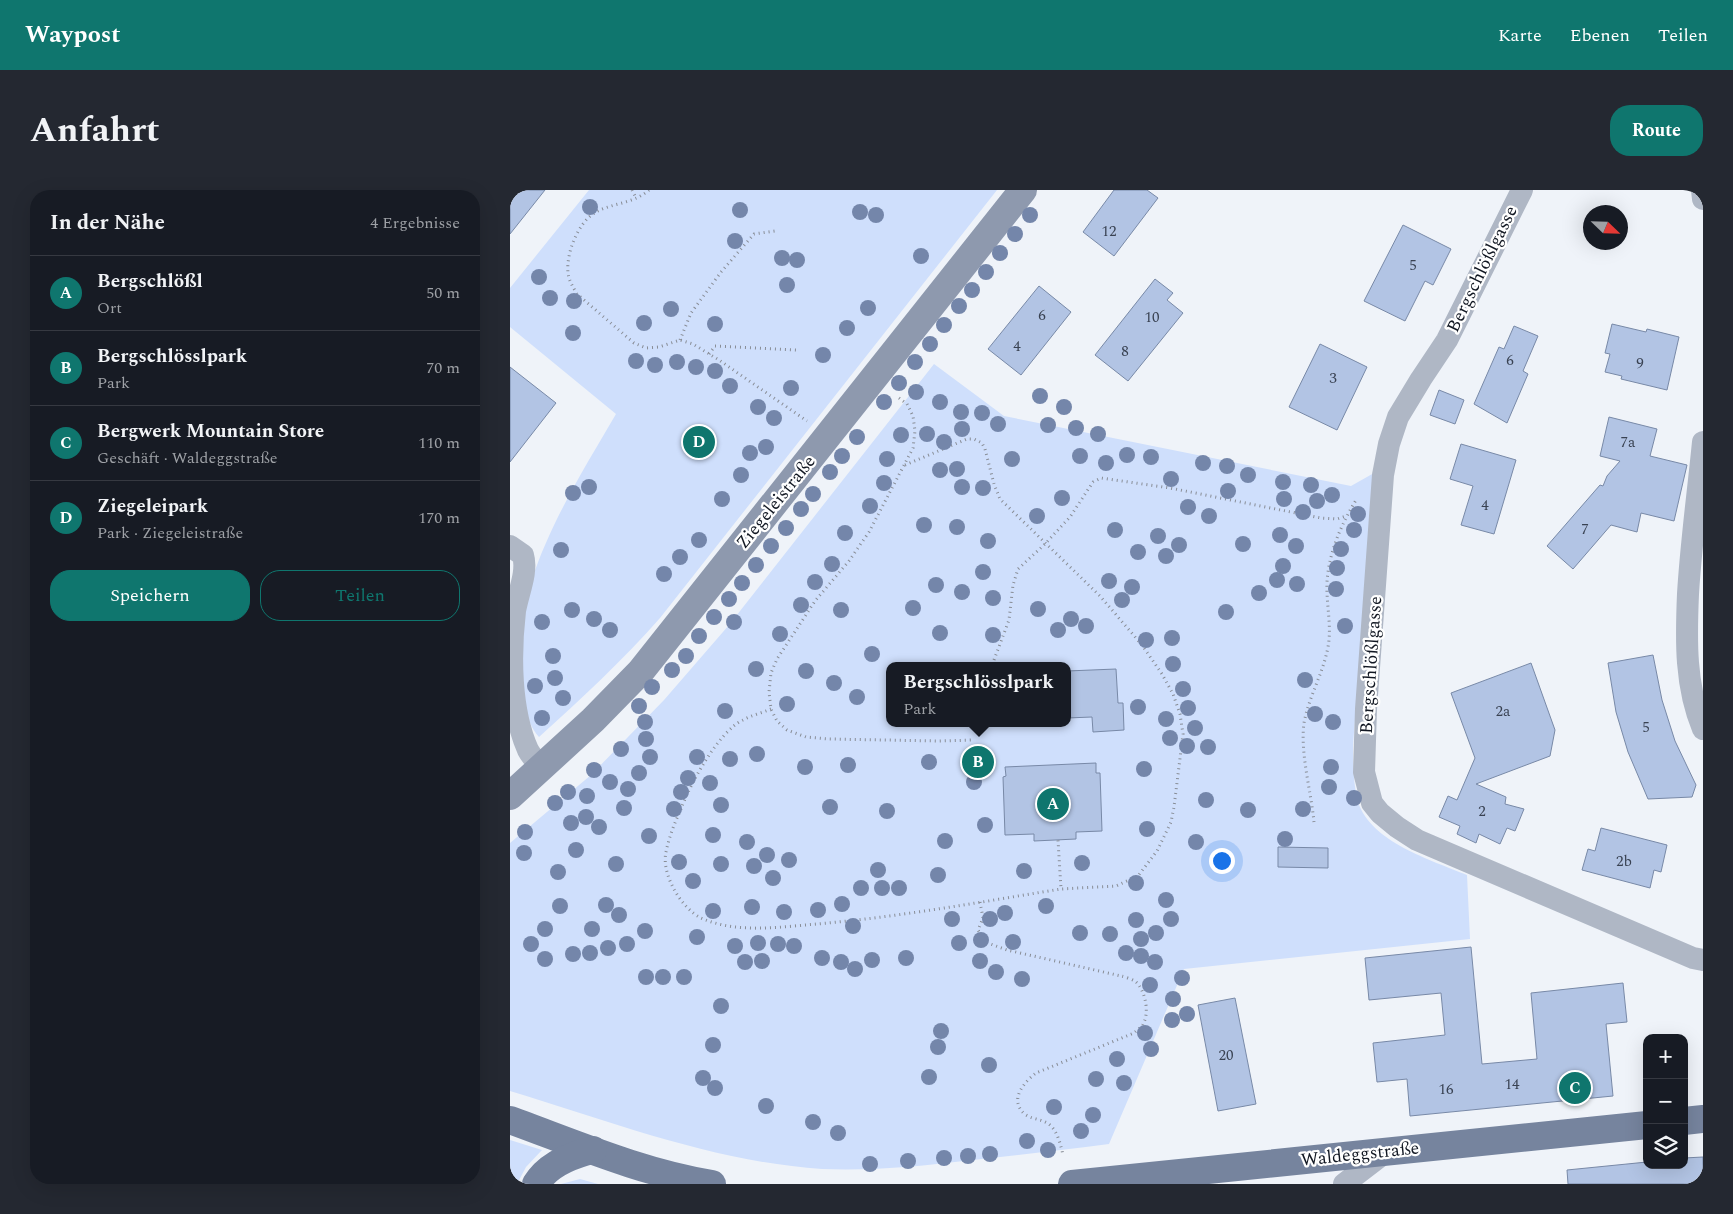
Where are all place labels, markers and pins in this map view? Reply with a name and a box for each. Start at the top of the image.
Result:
pin: D [683,423,715,461]
pin: B [962,743,994,781]
pin: A [1037,785,1069,823]
pin: C [1559,1069,1591,1107]

